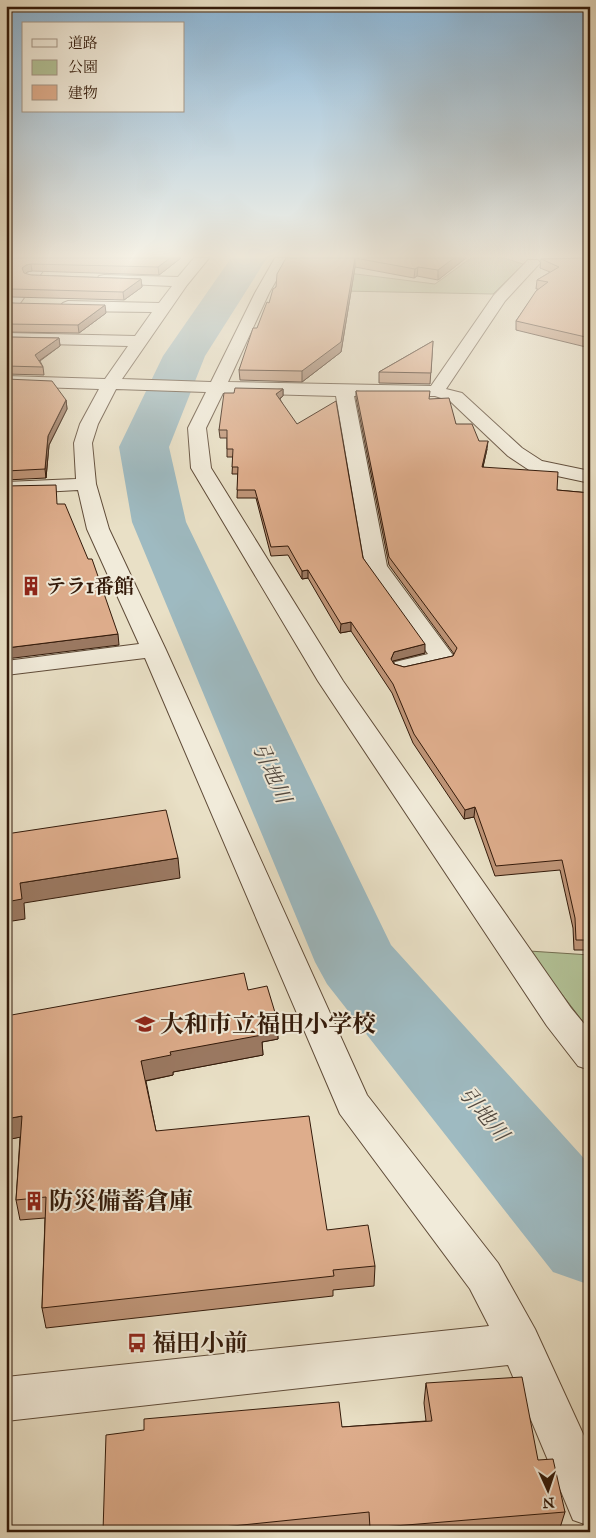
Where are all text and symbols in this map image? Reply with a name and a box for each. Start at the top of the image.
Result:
legend [22,22,185,112]
text: 道路 [68,34,98,52]
text: 公園 [68,58,98,76]
text: 建物 [68,84,98,102]
place label: テラ1番館 [46,574,134,598]
building icon: テラ1番館 [20,575,42,597]
water label: 引地川 [247,739,298,809]
place label: 大和市立福田小学校 [160,1009,376,1039]
school or university icon: 大和市立福田小学校 [134,1013,156,1035]
water label: 引地川 [454,1082,515,1148]
place label: 防災備蓄倉庫 [49,1186,193,1216]
building icon: 防災備蓄倉庫 [23,1190,45,1212]
place label: 福田小前 [152,1328,248,1358]
bus stop icon: 福田小前 [126,1332,148,1354]
north arrow [524,1466,574,1516]
text: N [542,1494,555,1511]

